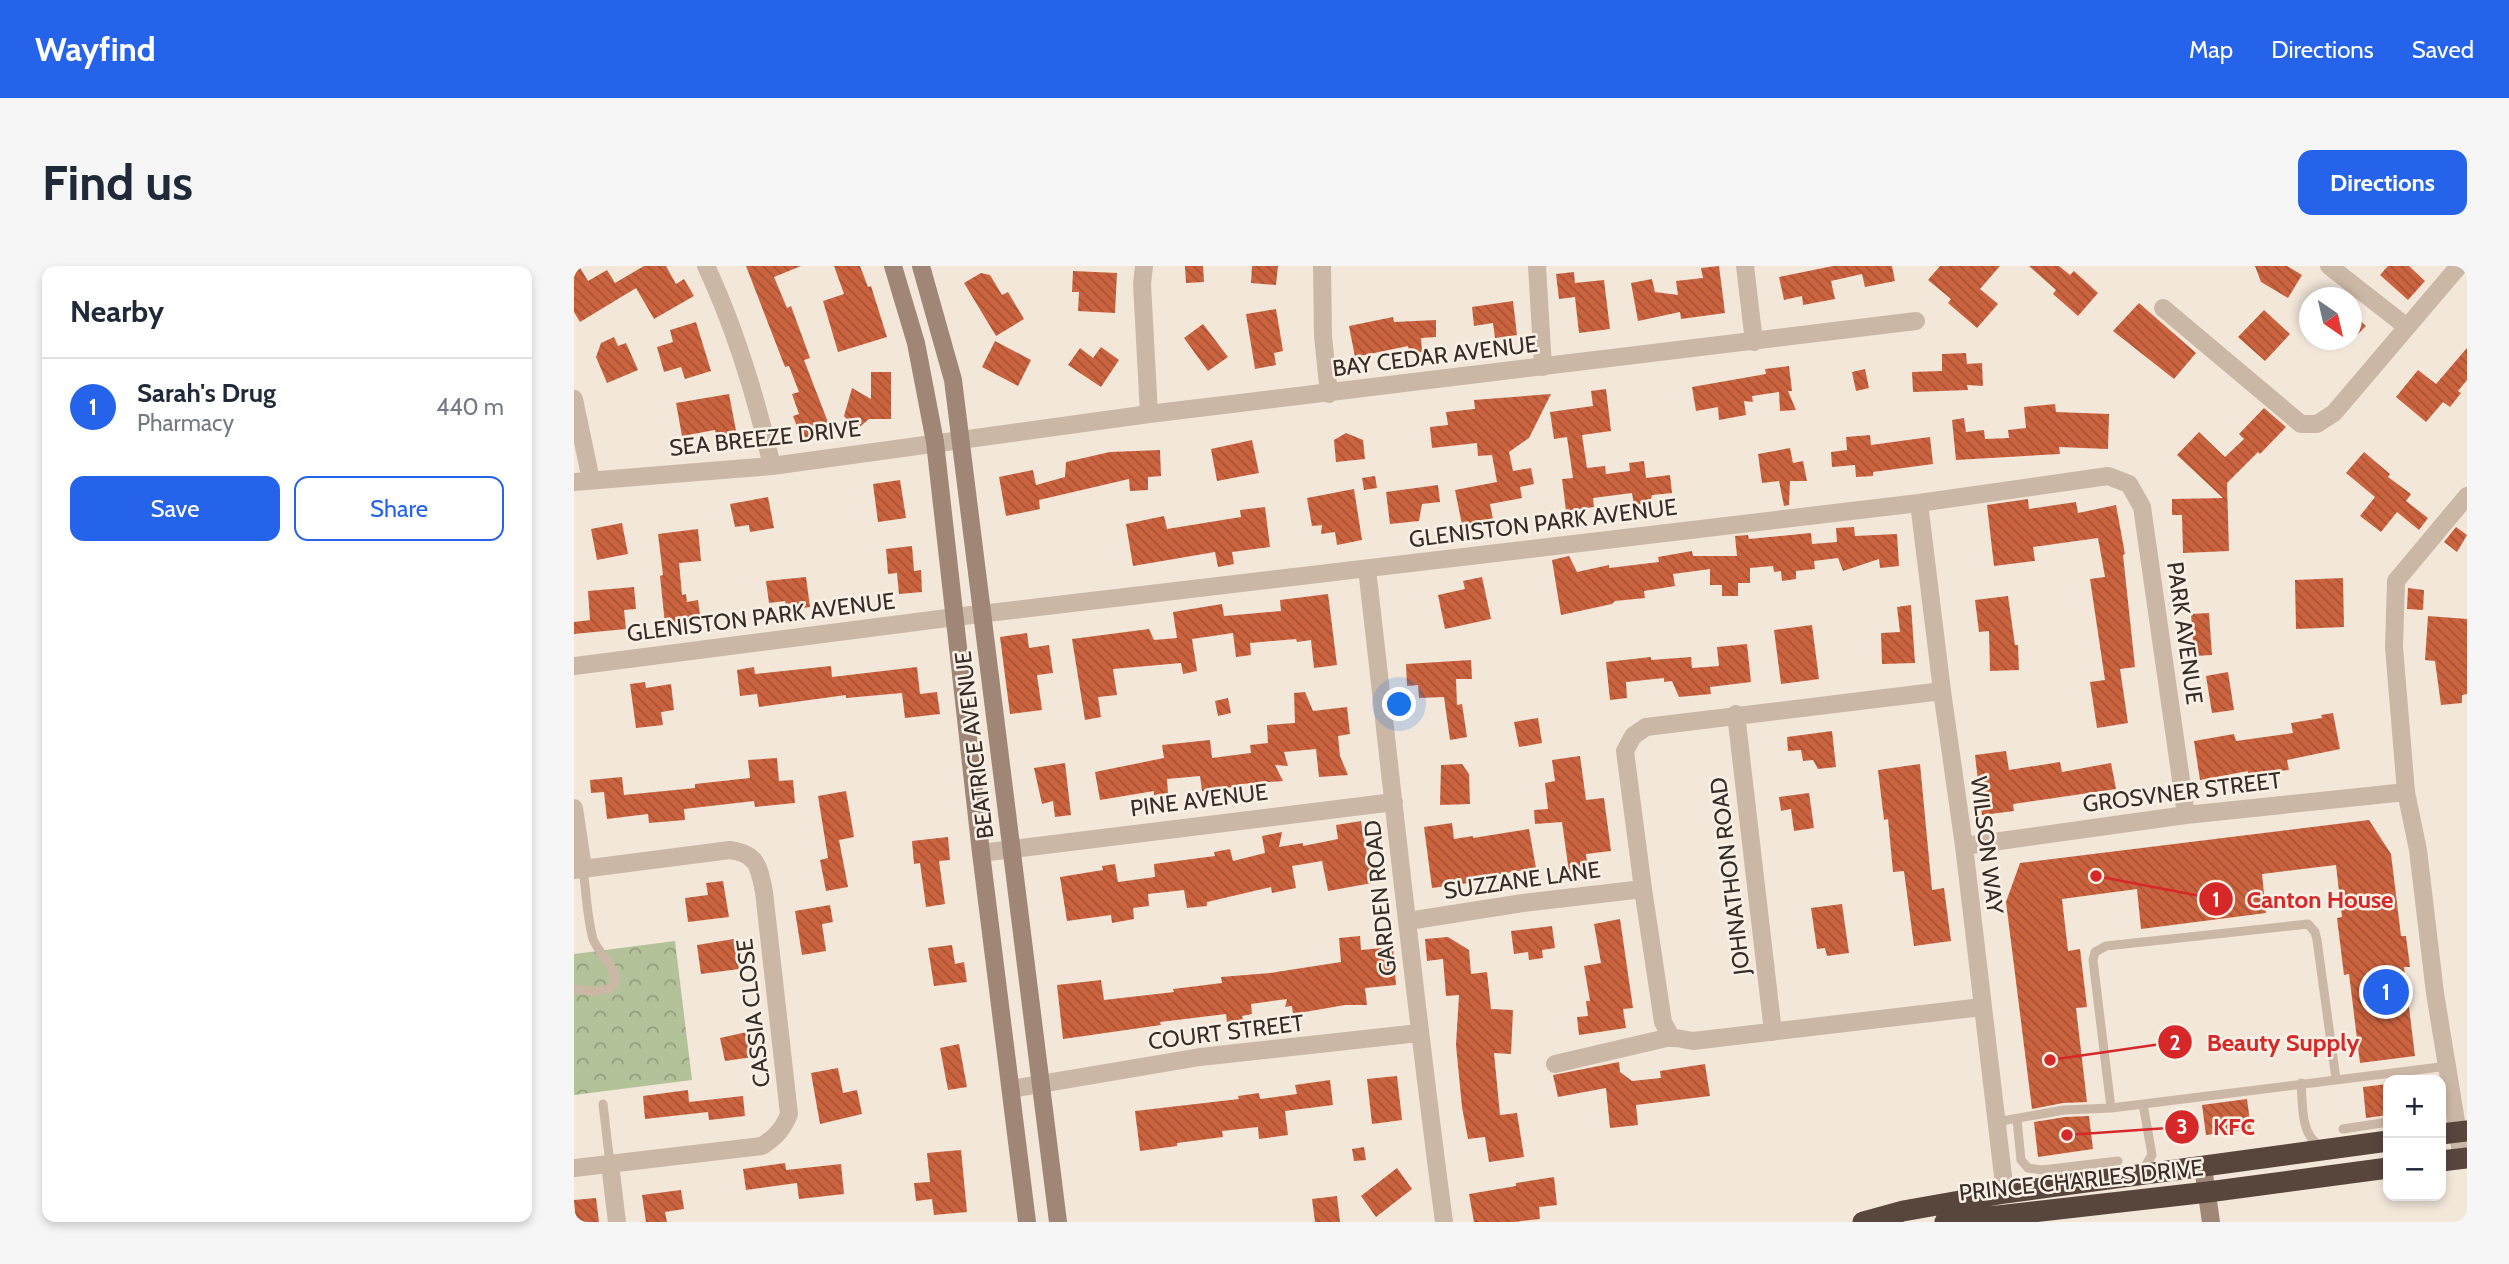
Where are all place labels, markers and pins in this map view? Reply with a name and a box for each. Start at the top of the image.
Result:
callout: Canton House [2198,877,2408,922]
pin: 1 [2363,966,2409,1018]
callout: Beauty Supply [2157,1020,2373,1065]
callout: KFC [2164,1105,2270,1150]

